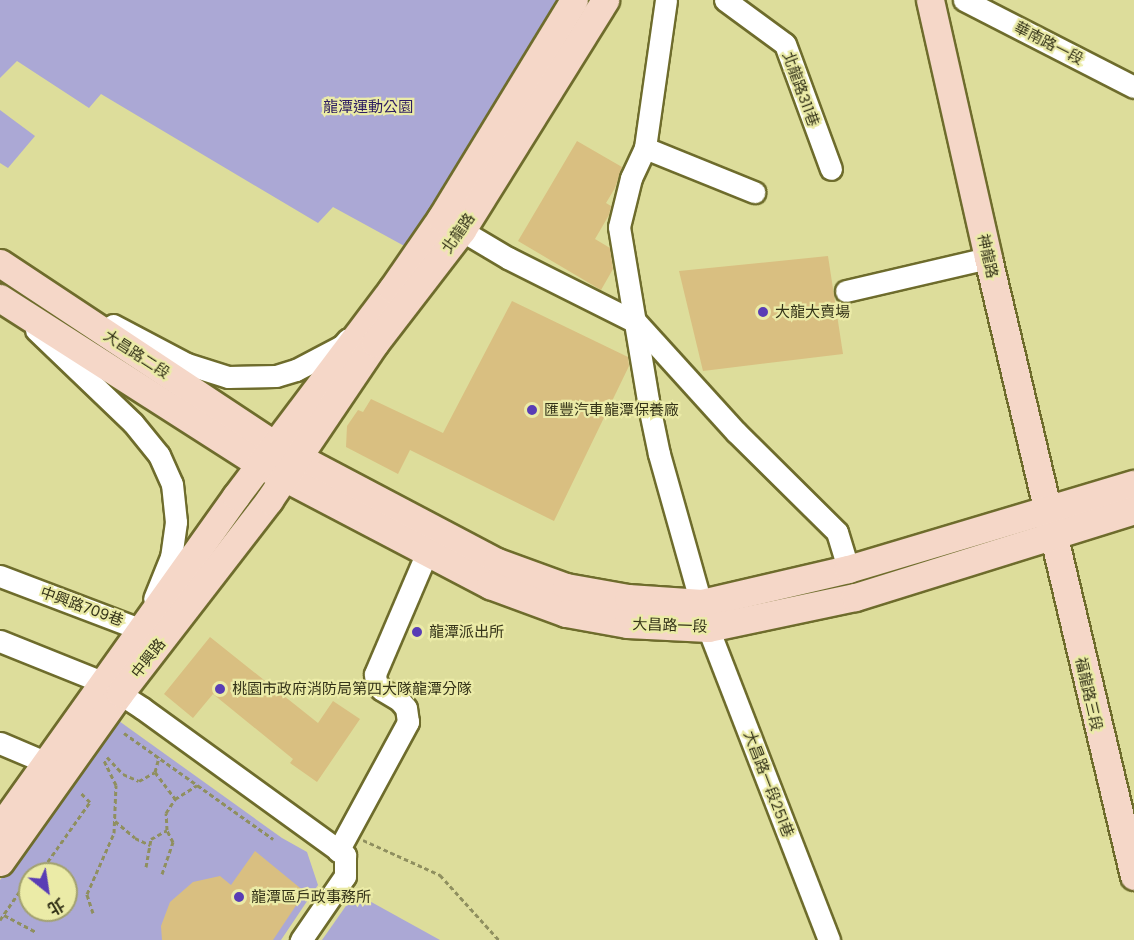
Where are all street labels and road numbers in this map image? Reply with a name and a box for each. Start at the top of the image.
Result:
street label: 華南路一段 [1012,18,1086,68]
street label: 北龍路311巷 [779,49,823,129]
street label: 北龍路 [438,209,478,257]
street label: 神龍路 [974,232,1002,280]
street label: 大昌路二段 [101,326,173,382]
street label: 中興路709巷 [38,583,126,629]
street label: 大昌路一段 [632,615,708,635]
street label: 中興路 [127,635,169,681]
street label: 福龍路三段 [1072,655,1106,733]
street label: 大昌路一段251巷 [740,728,798,840]

